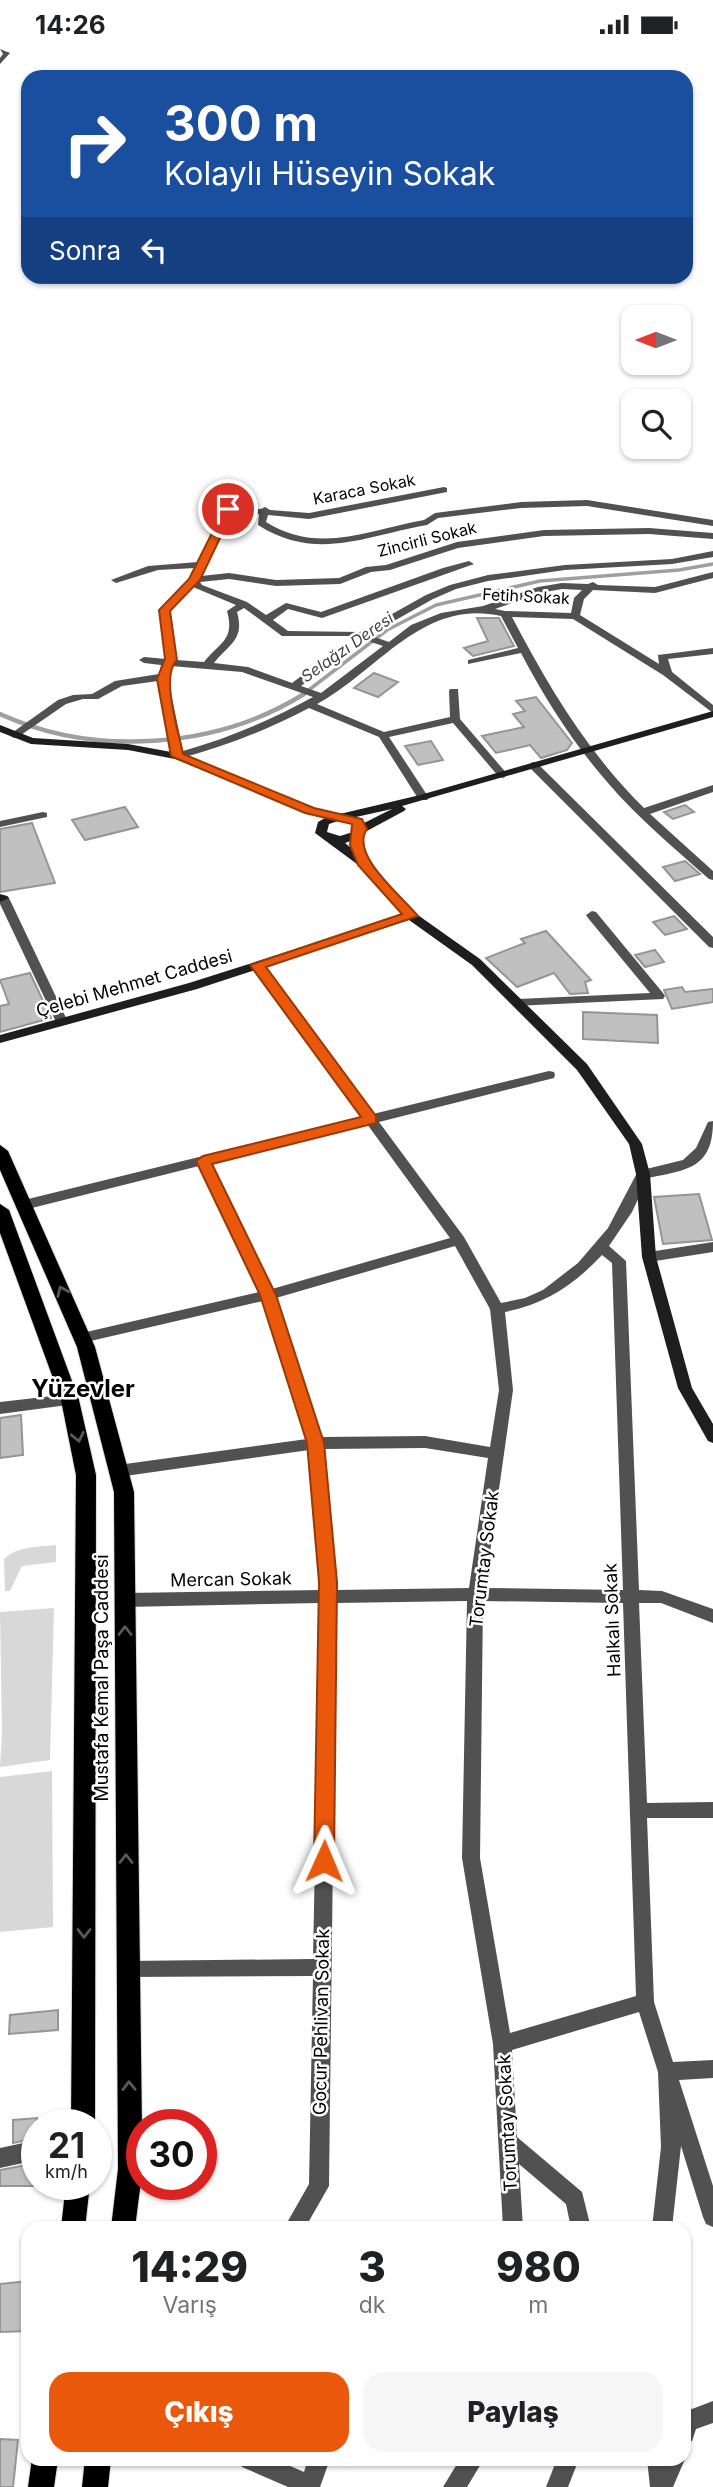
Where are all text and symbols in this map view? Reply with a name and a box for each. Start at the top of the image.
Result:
text: 14:26 [35,9,106,40]
text: 300 m [164,94,318,153]
icon: right [49,98,140,189]
text: Kolaylı Hüseyin Sokak [164,154,495,193]
icon: left [135,231,173,269]
text: Sonra [49,235,121,266]
north arrow [621,305,691,375]
map controls [621,305,691,459]
button: search [621,389,691,459]
street label: Karaca Sokak [311,469,417,509]
pin [198,479,258,539]
icon: arrive [209,490,247,528]
street label: Zincirli Sokak [375,517,479,561]
street label: Fetih Sokak [482,584,570,608]
water label: Selağzı Deresi [297,607,398,686]
street label: Çelebi Mehmet Caddesi [33,945,235,1021]
one-way arrow [56,1286,70,1299]
district label: Yüzevler [31,1374,135,1403]
one-way arrow [69,1431,84,1443]
street label: Torumtay Sokak [465,1489,503,1628]
street label: Mustafa Kemal Paşa Caddesi [91,1554,112,1802]
street label: Halkalı Sokak [600,1563,624,1677]
street label: Mercan Sokak [170,1567,292,1591]
one-way arrow [117,1626,133,1636]
position arrow [287,1824,361,1898]
one-way arrow [118,1853,134,1864]
one-way arrow [76,1928,92,1939]
street label: Gocur Pehlivan Sokak [309,1929,333,2115]
street label: Torumtay Sokak [493,2054,521,2192]
one-way arrow [121,2081,136,2092]
speed limit sign: 30 [126,2109,217,2200]
text: 21 [48,2124,85,2166]
text: km/h [45,2161,88,2182]
text: 14:29 [131,2241,248,2292]
text: 3 [358,2241,386,2292]
text: 980 [496,2241,581,2292]
text: Varış [162,2291,217,2319]
text: dk [359,2291,385,2319]
text: m [528,2291,549,2319]
button: Çıkış [49,2372,349,2452]
button: Paylaş [363,2372,663,2452]

